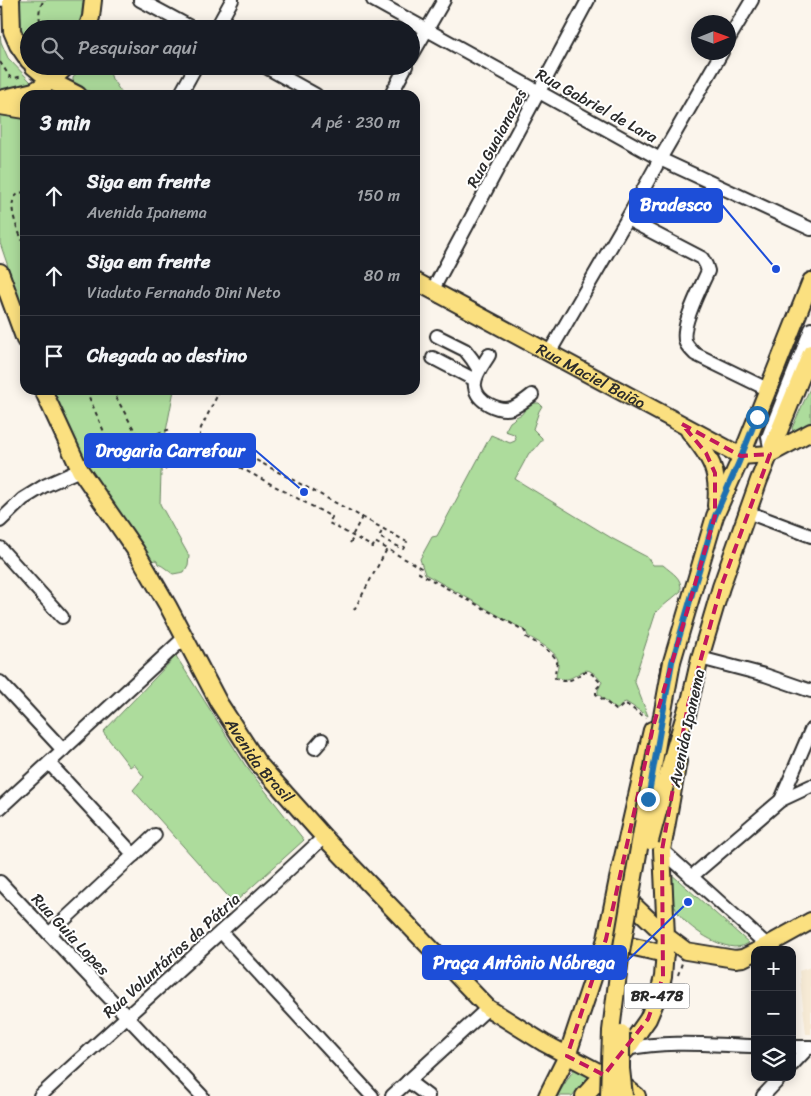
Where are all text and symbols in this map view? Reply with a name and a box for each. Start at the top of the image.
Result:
north arrow [691,15,736,60]
search box [20,20,420,75]
text: Pesquisar aqui [78,31,197,64]
icon: search [38,34,66,62]
street label: Rua Gabriel de Lara [530,60,664,151]
street label: Rua Guaianazes [458,83,535,193]
text: 3 min [40,104,90,142]
text: A pé · 230 m [311,108,400,137]
text: Siga em frente [87,165,210,198]
text: 150 m [357,181,400,210]
icon: ahead [40,182,68,210]
callout: Bradesco [630,189,722,222]
text: Bradesco [640,189,712,221]
text: Avenida Ipanema [87,198,207,227]
text: Siga em frente [87,245,210,278]
text: 80 m [364,261,400,290]
icon: ahead [40,262,68,290]
text: Viaduto Fernando Dini Neto [87,278,281,307]
street label: Rua Maciel Baião [531,335,651,417]
text: Chegada ao destino [87,339,247,372]
icon: arrive [40,342,68,370]
route start [746,406,769,429]
callout: Drogaria Carrefour [85,434,255,467]
text: Drogaria Carrefour [95,435,246,467]
street label: Avenida Ipanema [660,666,713,791]
street label: Avenida Brasil [217,711,301,810]
route end [637,788,660,811]
street label: Rua Voluntários da Pátria [96,885,247,1026]
street label: Rua Guia Lopes [24,886,117,983]
callout: Praça Antônio Nóbrega [423,946,626,979]
map controls [751,946,796,1081]
button: + [751,946,796,991]
text: Praça Antônio Nóbrega [433,947,615,979]
road number: BR-478 [624,984,690,1008]
button: − [751,991,796,1036]
button: layers [751,1036,796,1081]

